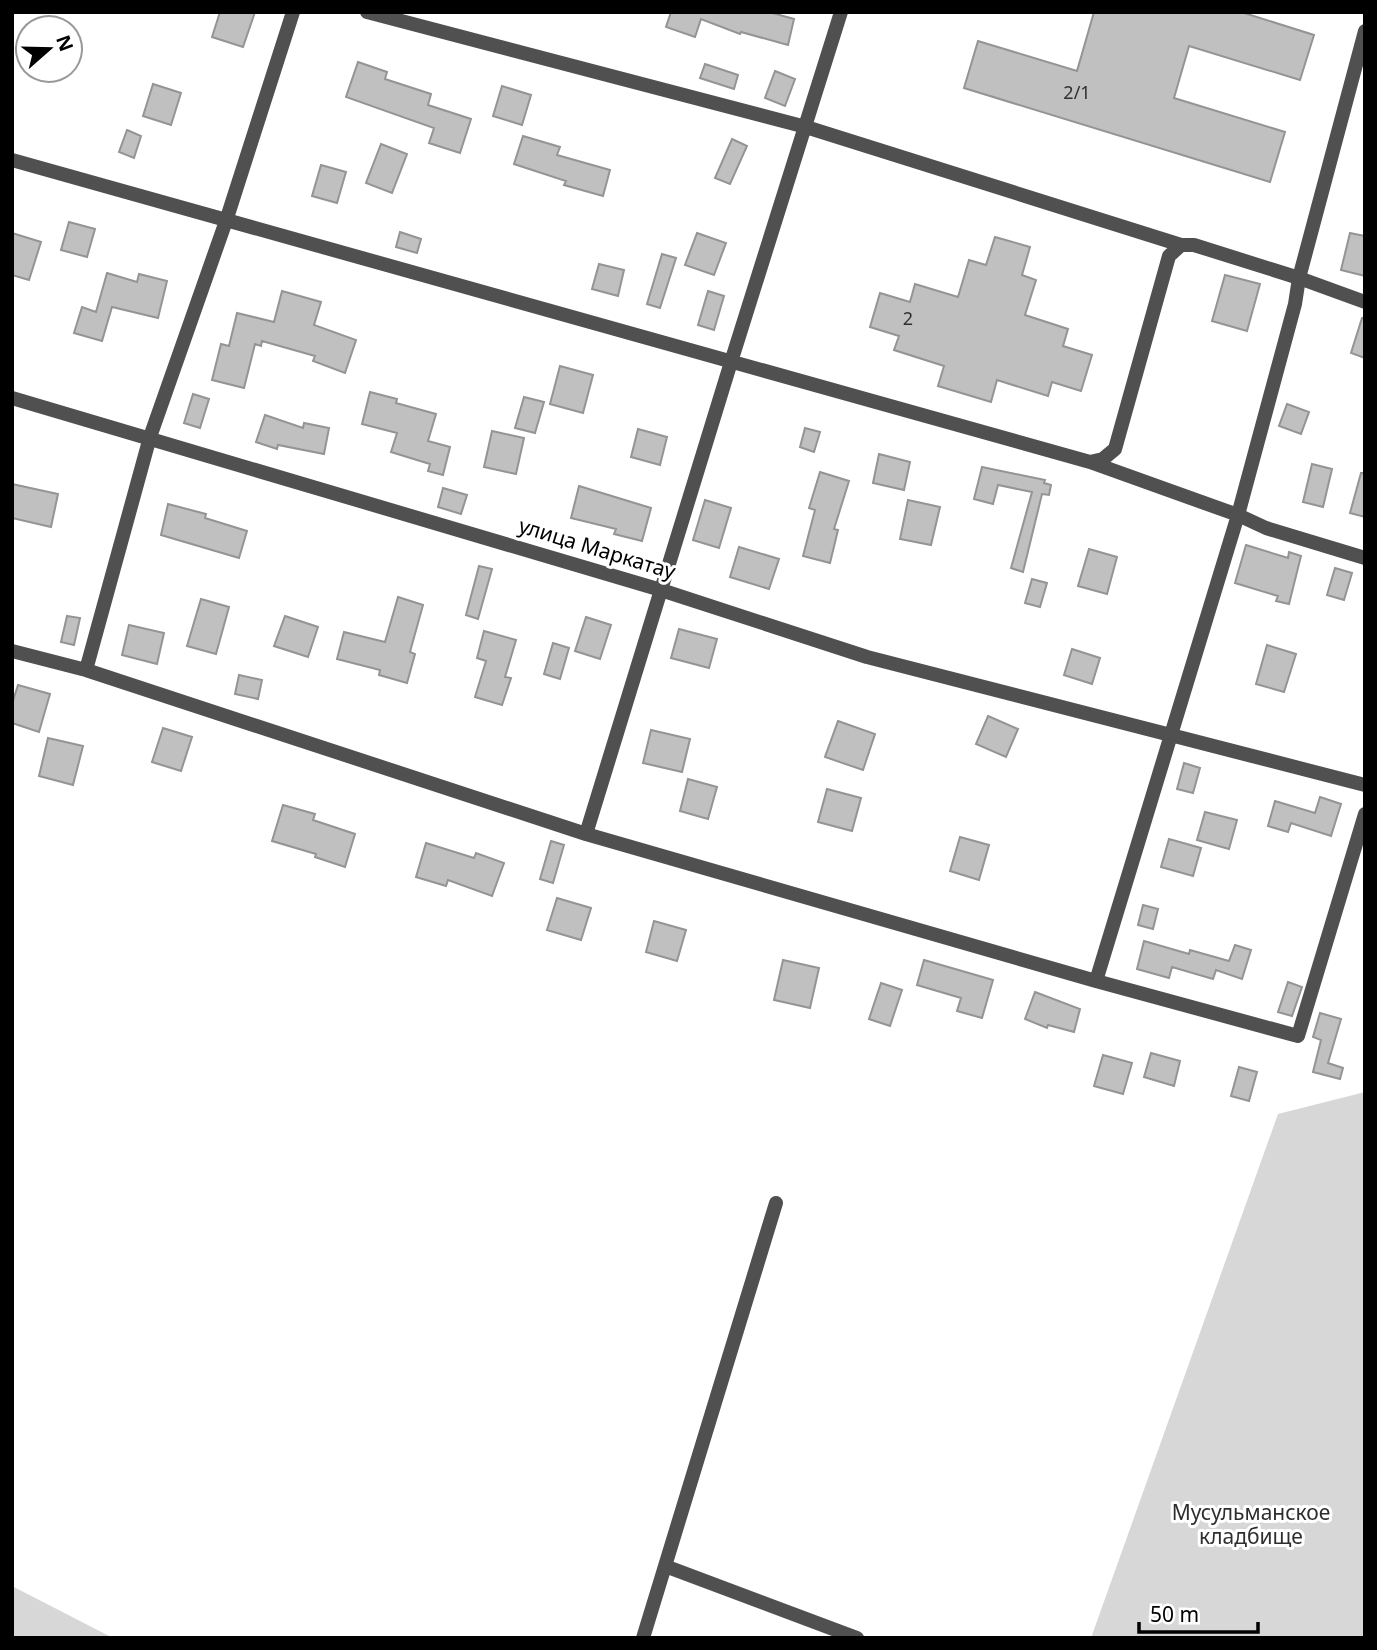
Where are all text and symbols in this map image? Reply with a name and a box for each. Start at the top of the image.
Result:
north arrow [14,14,84,84]
text: N [50,31,80,55]
house number: 2/1 [1063,80,1091,104]
house number: 2 [903,306,913,330]
street label: улица Маркатау [515,511,679,585]
park label: Мусульманское кладбище [1172,1498,1330,1550]
scale bar [1139,1590,1258,1634]
text: 50 m [1150,1600,1199,1628]

